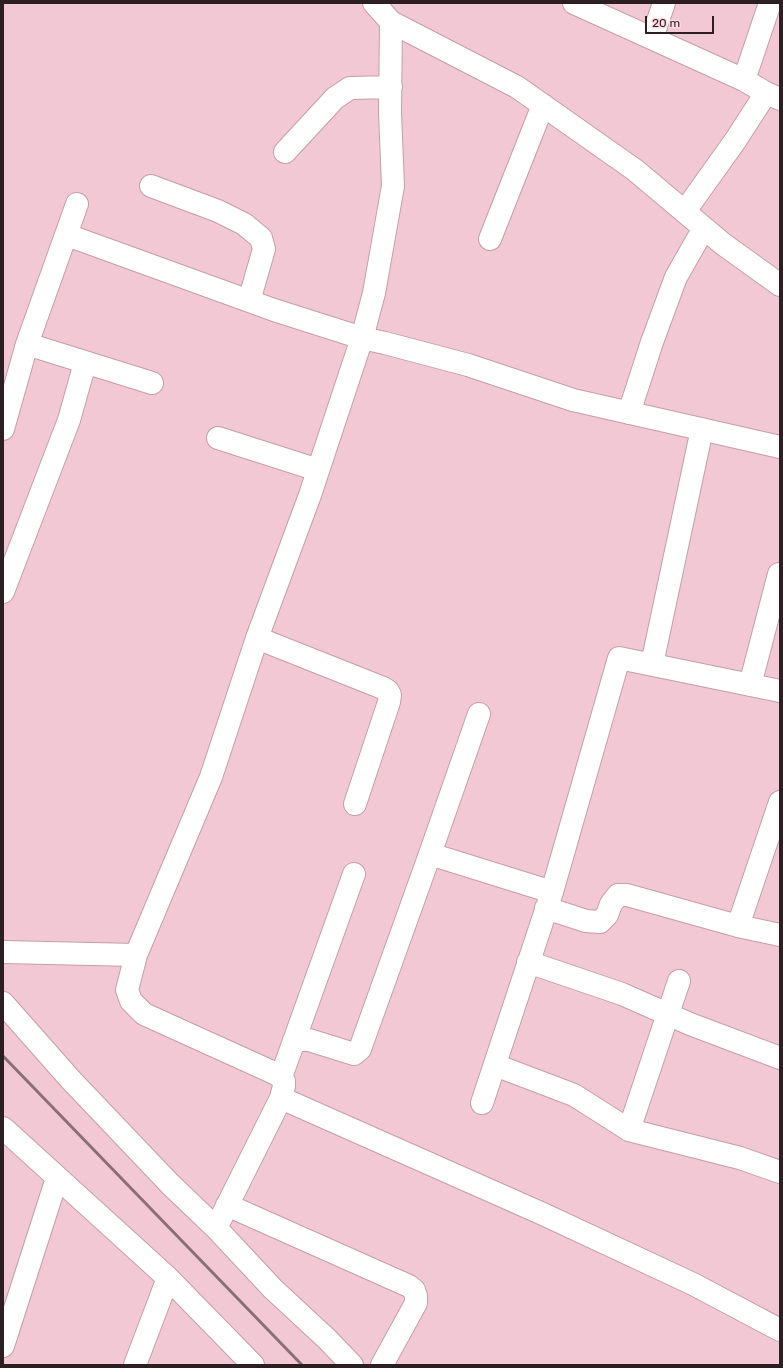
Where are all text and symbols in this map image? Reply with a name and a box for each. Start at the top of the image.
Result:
scale bar [647,8,716,34]
text: 20 m [652,16,680,30]

